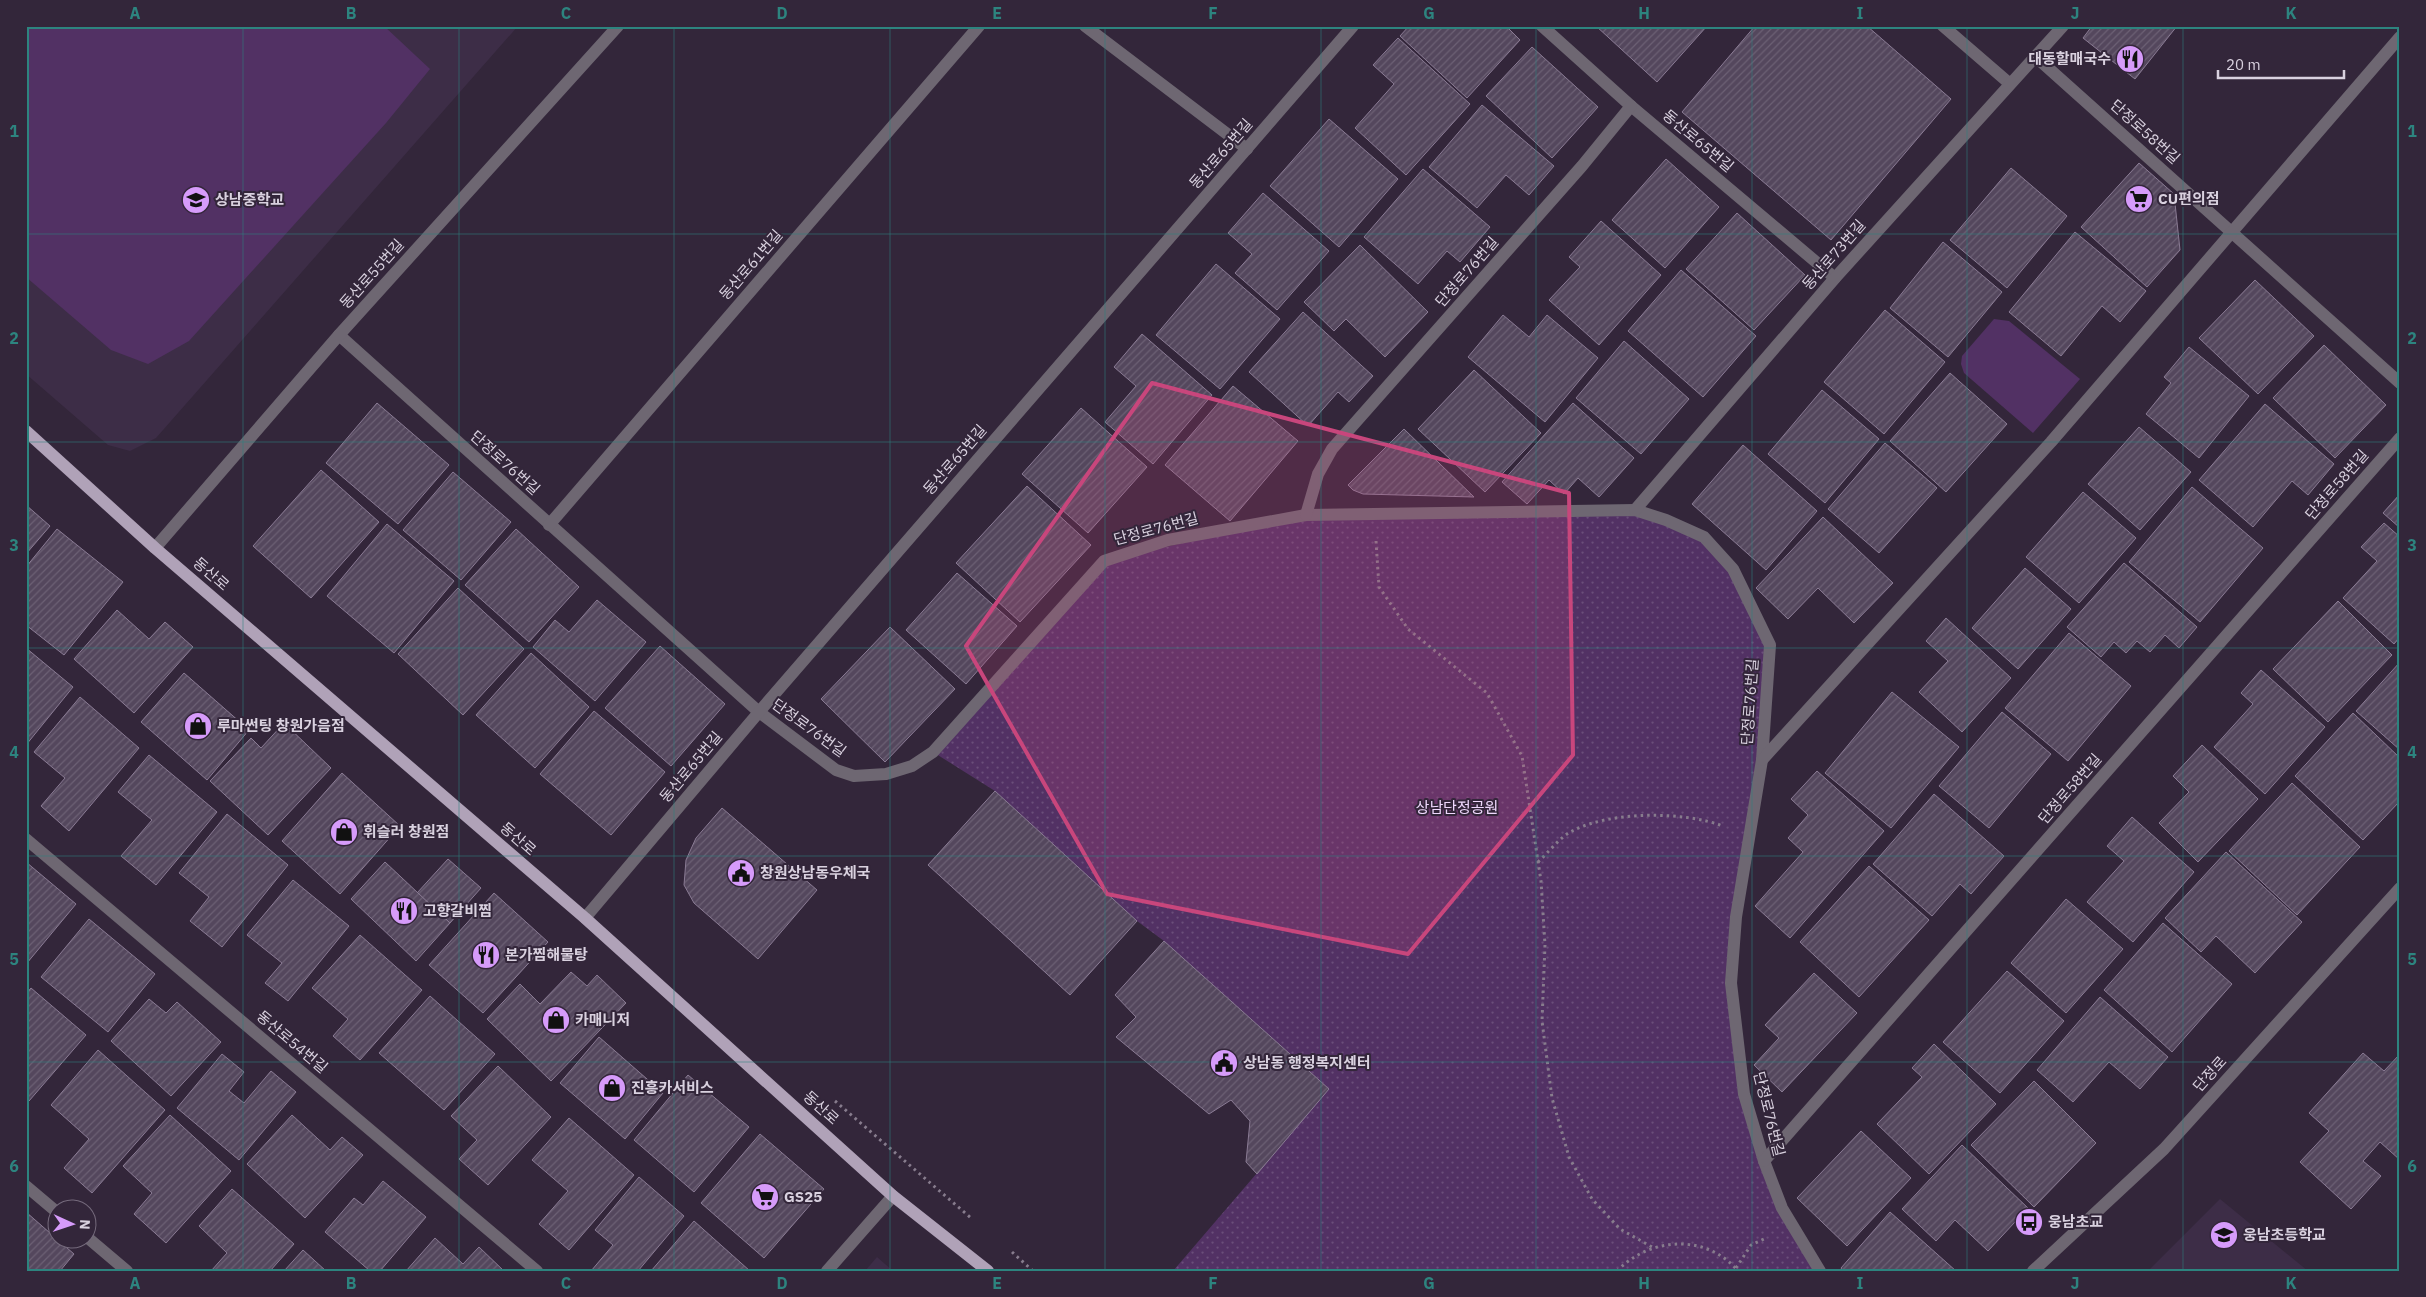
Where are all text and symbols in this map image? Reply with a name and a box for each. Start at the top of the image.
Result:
text: A [130,3,141,23]
text: B [346,3,357,23]
text: C [561,3,571,23]
text: D [776,3,788,23]
text: E [992,3,1002,23]
text: F [1208,3,1218,23]
text: G [1423,3,1435,23]
text: H [1638,3,1650,23]
text: I [1857,3,1864,23]
text: J [2071,3,2079,23]
text: K [2285,3,2297,23]
restaurant icon: 대동할매국수 [2115,44,2145,74]
scale bar [2218,48,2345,80]
place label: 대동할매국수 [2028,49,2111,68]
text: 20 m [2226,55,2261,74]
street label: 단정로58번길 [2107,95,2184,168]
street label: 동산로65번길 [1659,105,1738,176]
street label: 동산로65번길 [1185,115,1256,193]
text: 1 [9,121,19,141]
text: 1 [2407,121,2417,141]
supermarket icon: CU편의점 [2124,184,2154,214]
school or university icon: 상남중학교 [181,185,211,215]
place label: CU편의점 [2158,189,2220,208]
place label: 상남중학교 [215,190,284,209]
street label: 동산로73번길 [1798,216,1869,294]
street label: 동산로61번길 [715,226,786,304]
street label: 단정로76번길 [1431,233,1502,311]
street label: 동산로55번길 [335,235,408,312]
text: 2 [9,328,19,348]
text: 2 [2407,328,2417,348]
street label: 동산로65번길 [919,421,990,499]
street label: 단정로76번길 [467,426,544,499]
street label: 단정로58번길 [2301,446,2372,524]
street label: 단정로76번길 [1111,508,1200,549]
text: 3 [9,535,19,555]
text: 3 [2407,535,2417,555]
street label: 동산로 [189,553,233,594]
street label: 단정로76번길 [1737,658,1762,746]
street label: 단정로76번길 [769,694,850,761]
shop icon: 루마썬팅 창원가음점 [183,711,213,741]
place label: 루마썬팅 창원가음점 [217,716,345,735]
street label: 동산로65번길 [655,727,726,806]
text: 4 [9,742,19,762]
text: 4 [2407,742,2417,762]
street label: 단정로58번길 [2034,750,2105,828]
park label: 상남단정공원 [1416,798,1498,817]
shop icon: 휘슬러 창원점 [329,817,359,847]
street label: 동산로 [496,818,540,859]
place label: 휘슬러 창원점 [363,822,449,841]
public building icon: 창원상남동우체국 [726,858,756,888]
place label: 창원상남동우체국 [760,863,871,882]
restaurant icon: 고향갈비찜 [389,896,419,926]
place label: 고향갈비찜 [423,901,492,920]
restaurant icon: 본가찜해물탕 [471,940,501,970]
place label: 본가찜해물탕 [505,945,588,964]
text: 5 [9,949,19,969]
text: 5 [2407,949,2417,969]
shop icon: 카매니저 [541,1005,571,1035]
street label: 동산로54번길 [253,1006,332,1077]
place label: 카매니저 [575,1010,630,1029]
public building icon: 상남동 행정복지센터 [1209,1048,1239,1078]
street label: 단정로 [2189,1052,2231,1095]
place label: 상남동 행정복지센터 [1243,1053,1371,1072]
street label: 단정로76번길 [1750,1069,1789,1158]
shop icon: 진흥카서비스 [597,1073,627,1103]
place label: 진흥카서비스 [631,1078,714,1097]
street label: 동산로 [800,1087,843,1129]
text: 6 [9,1156,19,1176]
text: 6 [2407,1156,2417,1176]
supermarket icon: GS25 [750,1182,780,1212]
place label: GS25 [784,1187,822,1206]
north arrow [48,1200,98,1250]
bus stop icon: 웅남초교 [2014,1207,2044,1237]
place label: 웅남초교 [2048,1212,2103,1231]
text: N [76,1219,94,1230]
school or university icon: 웅남초등학교 [2209,1220,2239,1250]
place label: 웅남초등학교 [2243,1225,2326,1244]
text: A [130,1273,141,1293]
text: B [346,1273,357,1293]
text: C [561,1273,571,1293]
text: D [776,1273,788,1293]
text: E [992,1273,1002,1293]
text: F [1208,1273,1218,1293]
text: G [1423,1273,1435,1293]
text: H [1638,1273,1650,1293]
text: I [1857,1273,1864,1293]
text: J [2071,1273,2079,1293]
text: K [2285,1273,2297,1293]

